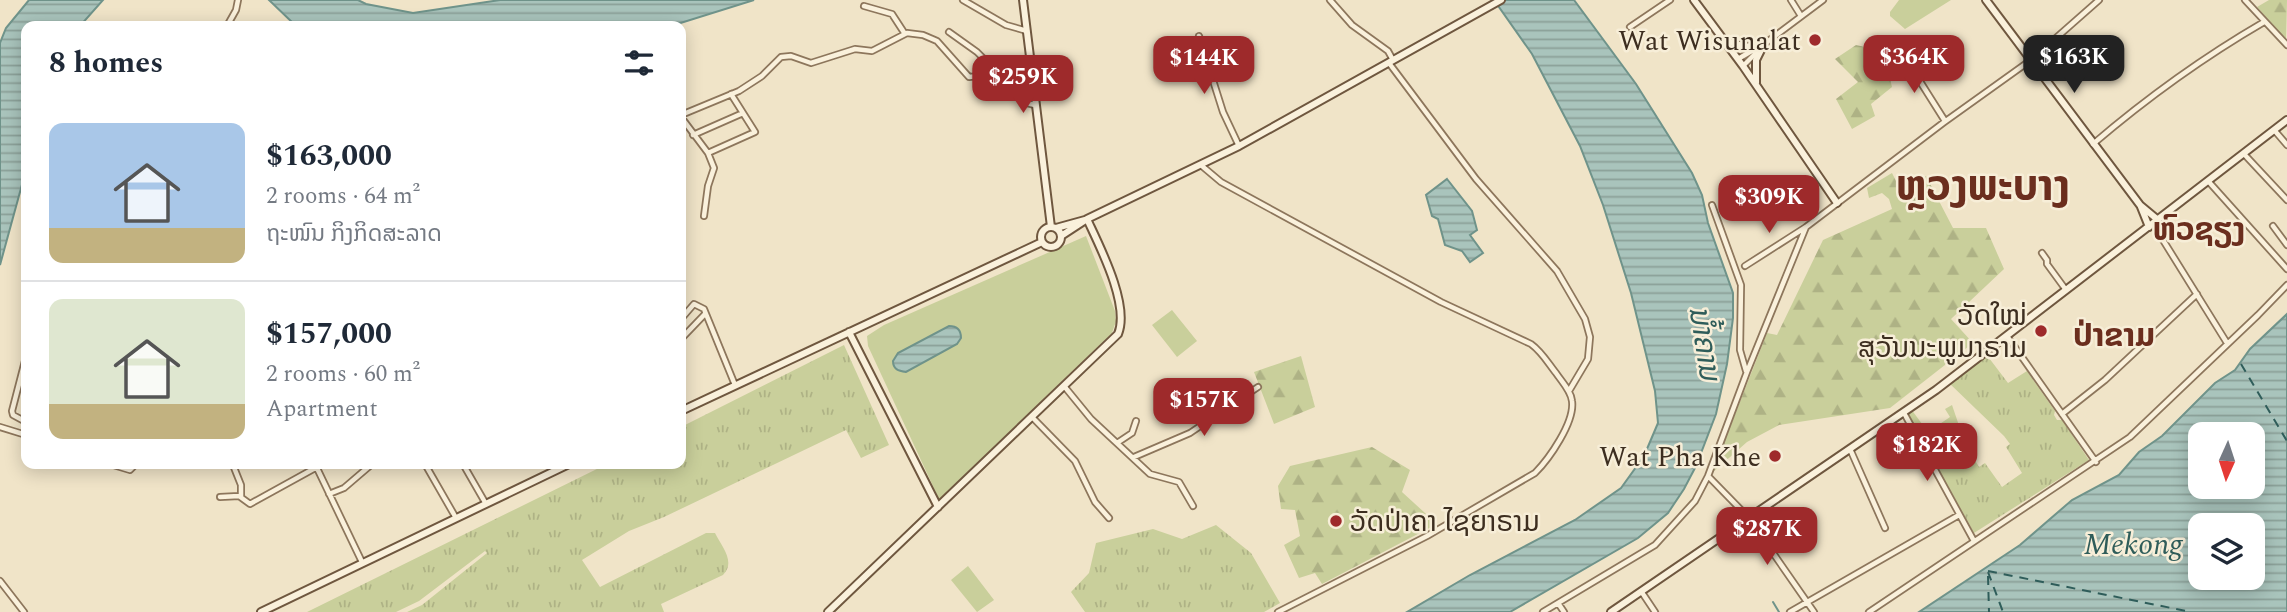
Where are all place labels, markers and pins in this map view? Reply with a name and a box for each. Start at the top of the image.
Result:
place label: Wat Wisunalat [1618,20,1801,63]
marker: Wat Wisunalat [1807,32,1823,48]
pin: $144K [1155,36,1253,96]
pin: $364K [1865,36,1963,95]
pin: $163K [2025,36,2123,95]
pin: $259K [974,55,1072,115]
pin: $309K [1720,176,1818,235]
place label: ວັດໃໝ່ ສຸວັນນະພູມາຣາມ [1858,295,2027,370]
marker: ວັດໃໝ່ ສຸວັນນະພູມາຣາມ [2033,323,2049,339]
pin: $157K [1155,378,1253,438]
pin: $182K [1878,424,1976,483]
place label: Wat Pha Khe [1599,436,1761,479]
marker: Wat Pha Khe [1767,448,1783,464]
place label: ວັດປ່າຄາ ໄຊຍາຣາມ [1350,501,1540,544]
pin: $287K [1718,508,1816,567]
marker: ວັດປ່າຄາ ໄຊຍາຣາມ [1328,513,1344,529]

